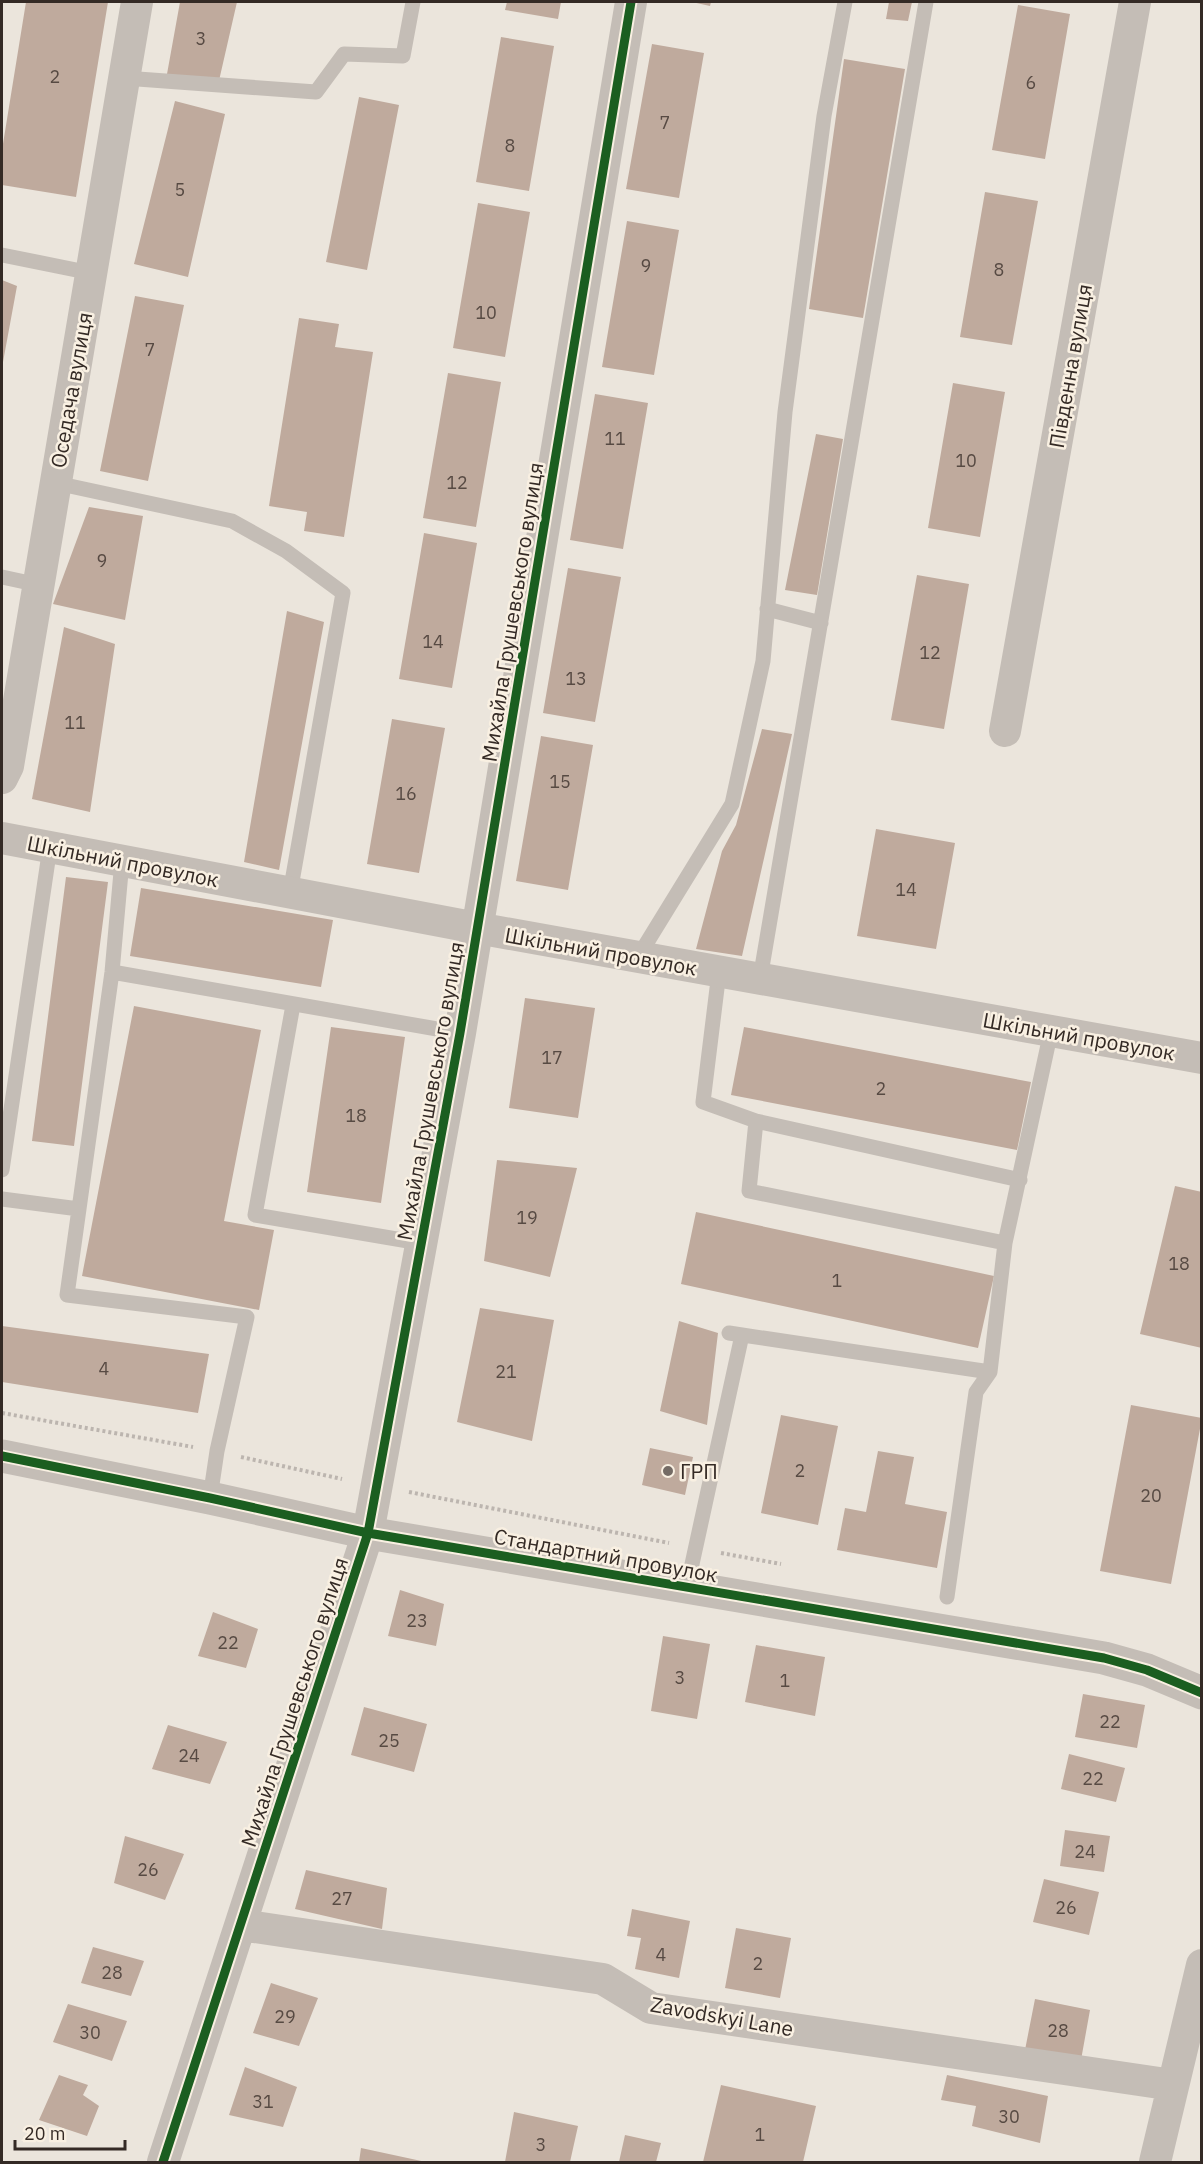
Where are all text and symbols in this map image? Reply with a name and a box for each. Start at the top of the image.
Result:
house number: 3 [196,27,206,50]
house number: 2 [50,65,60,88]
house number: 6 [1026,71,1036,94]
house number: 7 [660,111,670,134]
house number: 8 [505,134,515,157]
house number: 5 [175,178,185,201]
house number: 9 [641,254,651,277]
house number: 8 [994,258,1004,281]
street label: Південна вулиця [1042,282,1098,450]
house number: 10 [475,301,497,324]
street label: Оседача вулиця [44,310,98,470]
house number: 7 [145,338,155,361]
house number: 11 [604,427,626,450]
house number: 10 [955,449,977,472]
street label: Михайла Грушевського вулиця [474,460,550,764]
house number: 12 [446,471,468,494]
house number: 9 [97,549,107,572]
house number: 14 [422,630,444,653]
house number: 12 [919,641,941,664]
house number: 13 [565,667,587,690]
house number: 11 [64,711,86,734]
house number: 15 [549,770,571,793]
house number: 16 [395,782,417,805]
street label: Шкільний провулок [25,829,221,893]
house number: 14 [895,878,917,901]
street label: Шкільний провулок [503,920,699,982]
street label: Михайла Грушевського вулиця [390,939,470,1243]
street label: Шкільний провулок [981,1005,1177,1067]
house number: 17 [541,1046,563,1069]
house number: 2 [876,1077,886,1100]
house number: 18 [345,1104,367,1127]
house number: 19 [516,1206,538,1229]
house number: 18 [1168,1252,1190,1275]
house number: 1 [832,1269,842,1292]
house number: 4 [99,1357,110,1380]
house number: 21 [495,1360,517,1383]
place label: ГРП [680,1457,718,1485]
house number: 2 [795,1459,805,1482]
marker: ГРП [661,1464,675,1478]
house number: 20 [1140,1484,1162,1507]
street label: Стандартний провулок [492,1522,720,1588]
street label: Михайла Грушевського вулиця [234,1554,354,1850]
house number: 23 [406,1609,428,1632]
house number: 22 [217,1631,239,1654]
house number: 3 [675,1666,685,1689]
house number: 1 [780,1669,790,1692]
house number: 22 [1099,1710,1121,1733]
house number: 25 [378,1729,400,1752]
house number: 24 [178,1744,200,1767]
house number: 22 [1082,1767,1104,1790]
house number: 24 [1074,1840,1096,1863]
house number: 26 [137,1858,159,1881]
house number: 27 [331,1887,353,1910]
house number: 26 [1055,1896,1077,1919]
house number: 4 [656,1943,667,1966]
house number: 2 [753,1952,763,1975]
house number: 28 [101,1961,123,1984]
street label: Zavodskyi Lane [648,1990,796,2042]
house number: 29 [274,2005,296,2028]
house number: 28 [1047,2019,1069,2042]
house number: 30 [79,2021,101,2044]
house number: 31 [252,2090,274,2113]
house number: 30 [998,2105,1020,2128]
scale bar [15,2113,124,2151]
text: 20 m [24,2122,66,2145]
house number: 1 [755,2123,765,2146]
house number: 3 [536,2133,546,2156]

